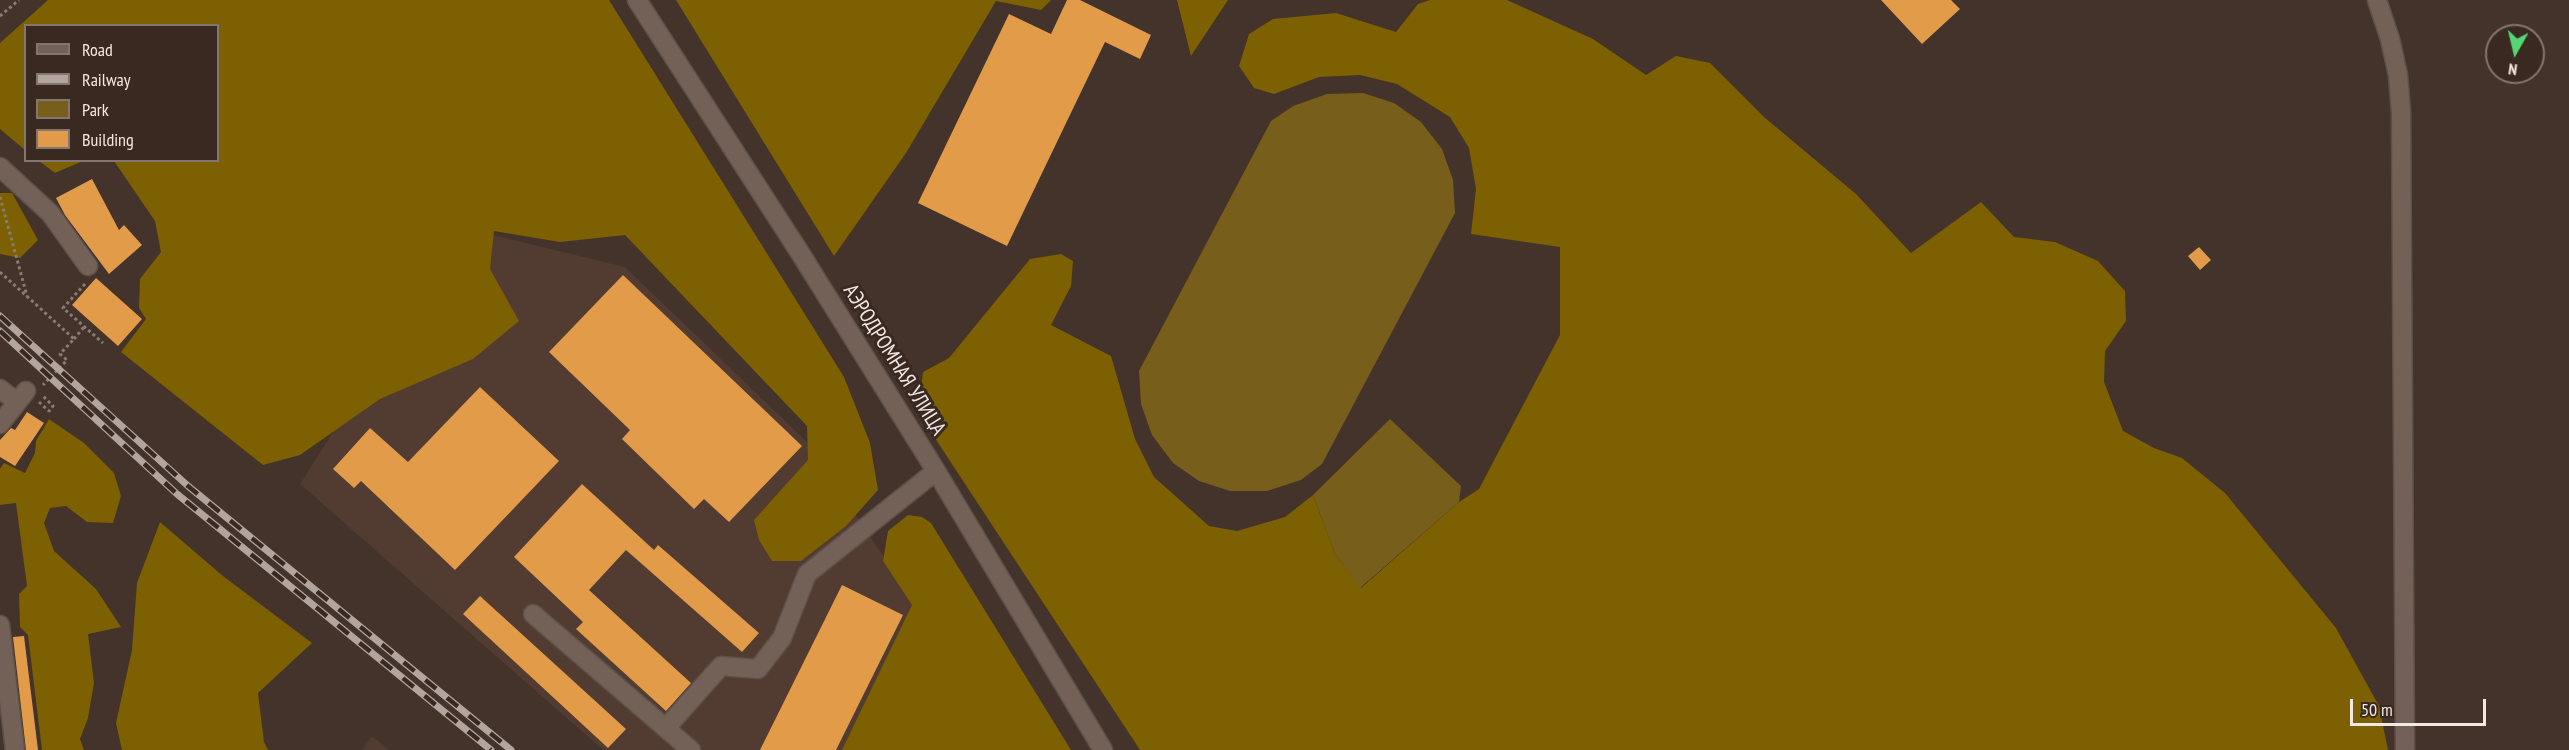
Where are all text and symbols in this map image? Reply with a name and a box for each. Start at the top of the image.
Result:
legend [24,24,219,162]
north arrow [2485,24,2545,84]
text: Road [82,38,113,61]
text: N [2507,59,2518,80]
text: Railway [82,68,131,91]
text: Park [82,98,109,121]
text: Building [82,128,134,151]
street label: АЭРОДРОМНАЯ УЛИЦА [837,280,951,440]
scale bar [2353,687,2490,725]
text: 50 m [2361,698,2393,721]

